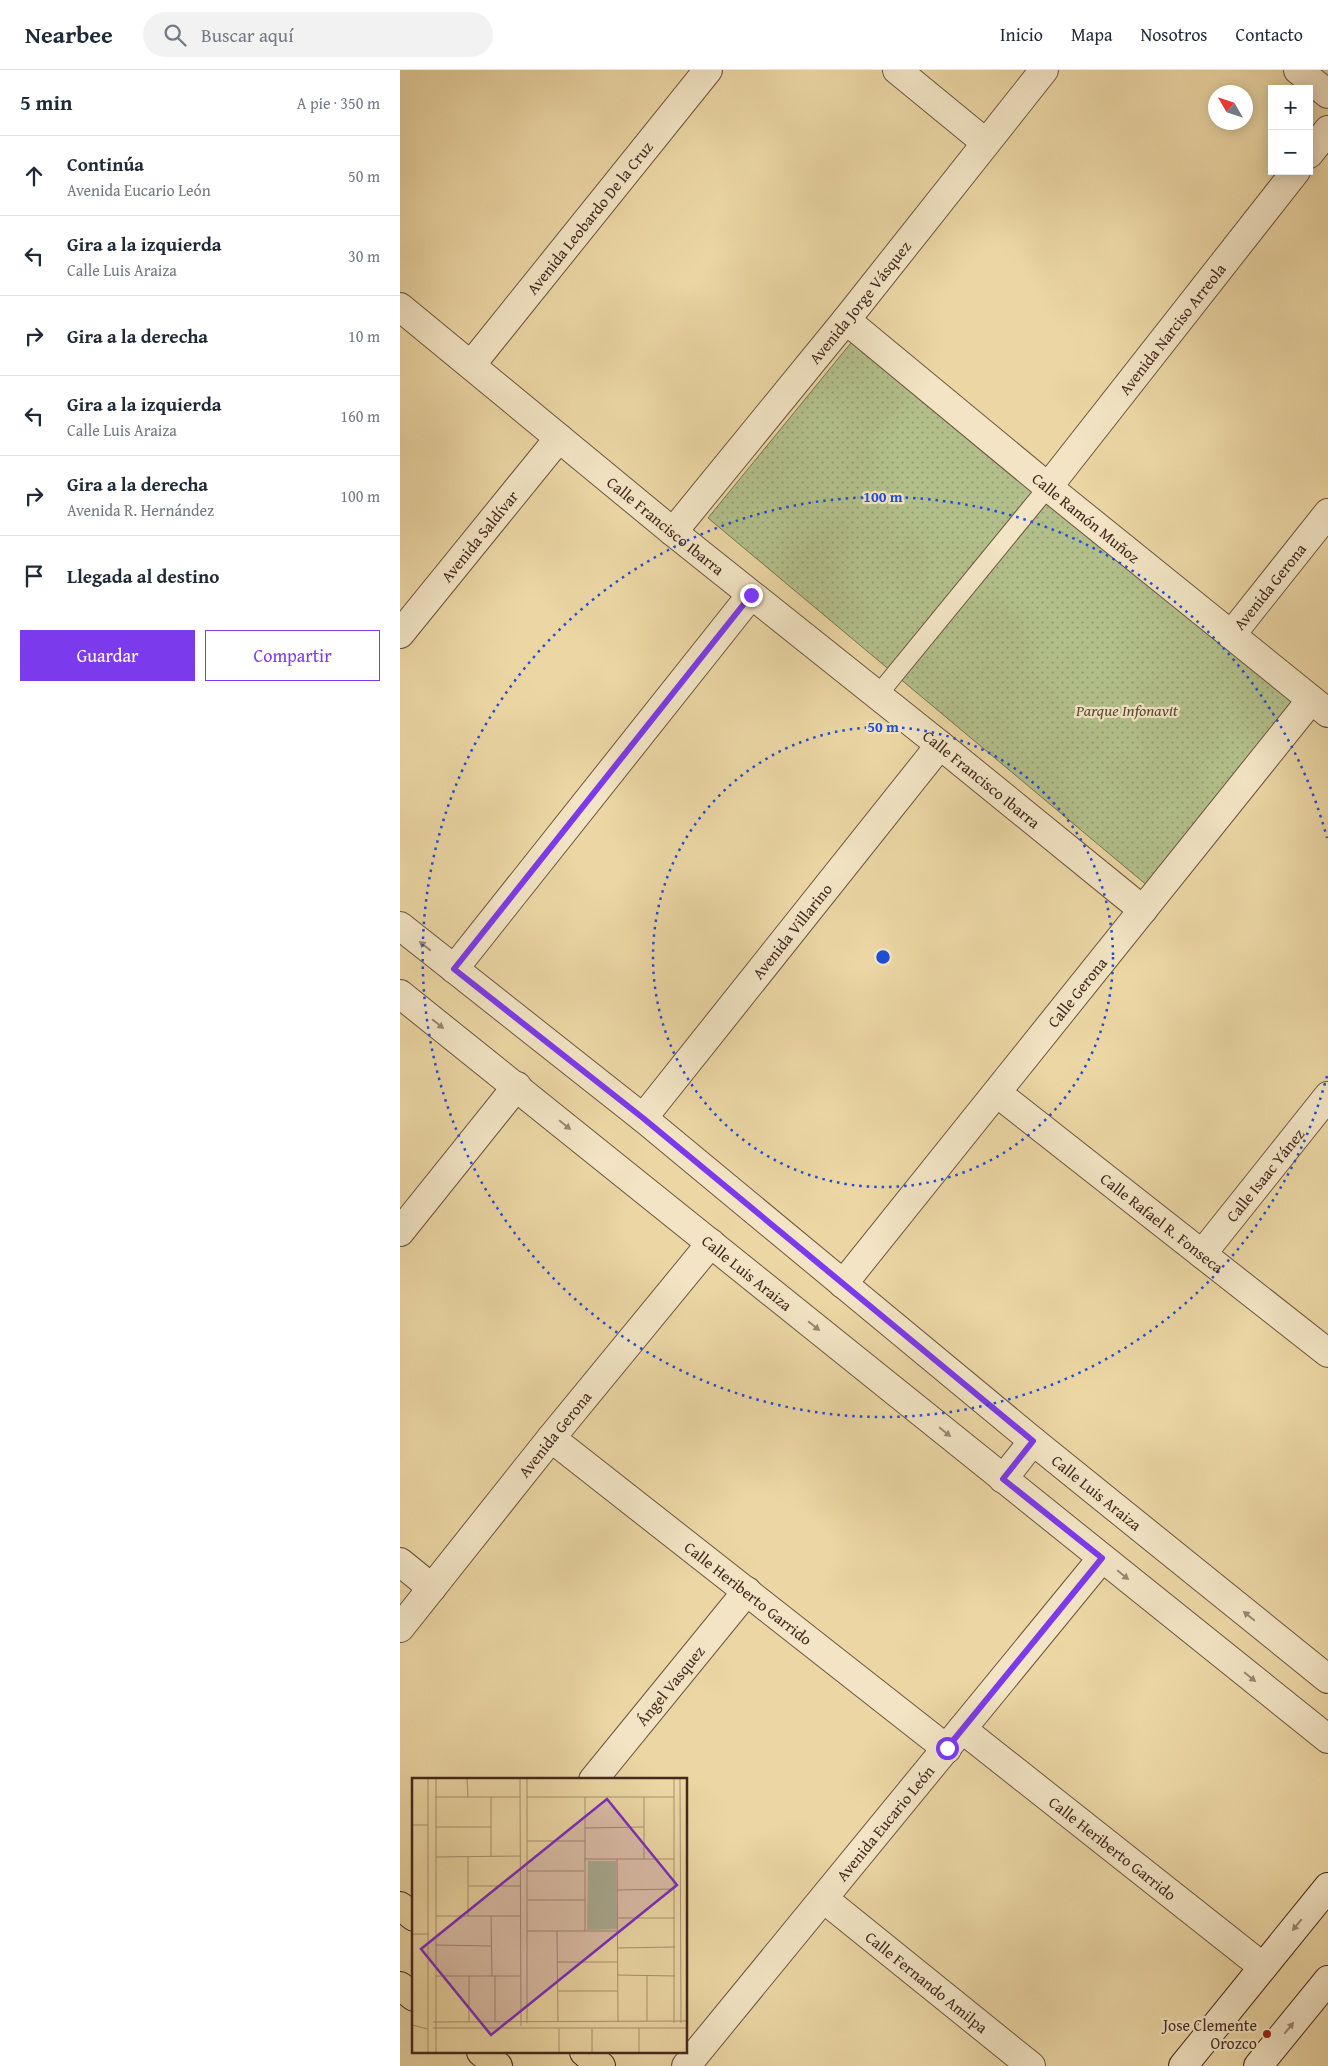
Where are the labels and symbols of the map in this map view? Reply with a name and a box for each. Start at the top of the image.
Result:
north arrow [1208,85,1253,130]
street label: Avenida Leobardo De la Cruz [520,136,658,299]
street label: Avenida Jorge Vásquez [803,235,916,369]
street label: Avenida Narciso Arreola [1113,258,1232,400]
street label: Calle Ramón Muñoz [1027,467,1145,569]
street label: Calle Francisco Ibarra [602,470,730,581]
street label: Avenida Saldívar [435,485,524,587]
text: 100 m [863,486,903,507]
street label: Avenida Gerona [1227,537,1312,635]
route end [740,584,763,607]
park label: Parque Infonavit [1075,698,1179,722]
text: 50 m [867,716,899,737]
street label: Calle Francisco Ibarra [918,724,1046,834]
street label: Avenida Villarino [746,878,838,984]
one-way arrow [419,940,432,951]
centre of rings [874,948,892,966]
street label: Calle Gerona [1041,951,1113,1033]
one-way arrow [431,1019,445,1029]
one-way arrow [558,1120,571,1131]
street label: Calle Isaac Yánez [1220,1123,1310,1227]
street label: Calle Rafael R. Fonseca [1095,1167,1229,1279]
street label: Calle Luis Araiza [697,1229,798,1317]
one-way arrow [807,1321,820,1332]
street label: Avenida Gerona [512,1385,597,1482]
one-way arrow [938,1427,951,1438]
street label: Calle Luis Araiza [1046,1449,1147,1537]
street label: Calle Heriberto Garrido [679,1535,817,1651]
one-way arrow [1116,1569,1129,1580]
one-way arrow [1243,1610,1256,1621]
street label: Ángel Vasquez [630,1640,710,1731]
one-way arrow [1243,1671,1256,1682]
route start [936,1737,959,1760]
street label: Avenida Eucario León [830,1760,940,1886]
inset map [412,1778,688,2054]
street label: Calle Heriberto Garrido [1044,1790,1182,1906]
one-way arrow [1292,1918,1303,1931]
street label: Calle Fernando Amilpa [860,1925,994,2039]
place label: Jose Clemente Orozco [1161,2013,1257,2055]
one-way arrow [1283,2022,1294,2035]
marker: Jose Clemente Orozco [1261,2028,1273,2040]

